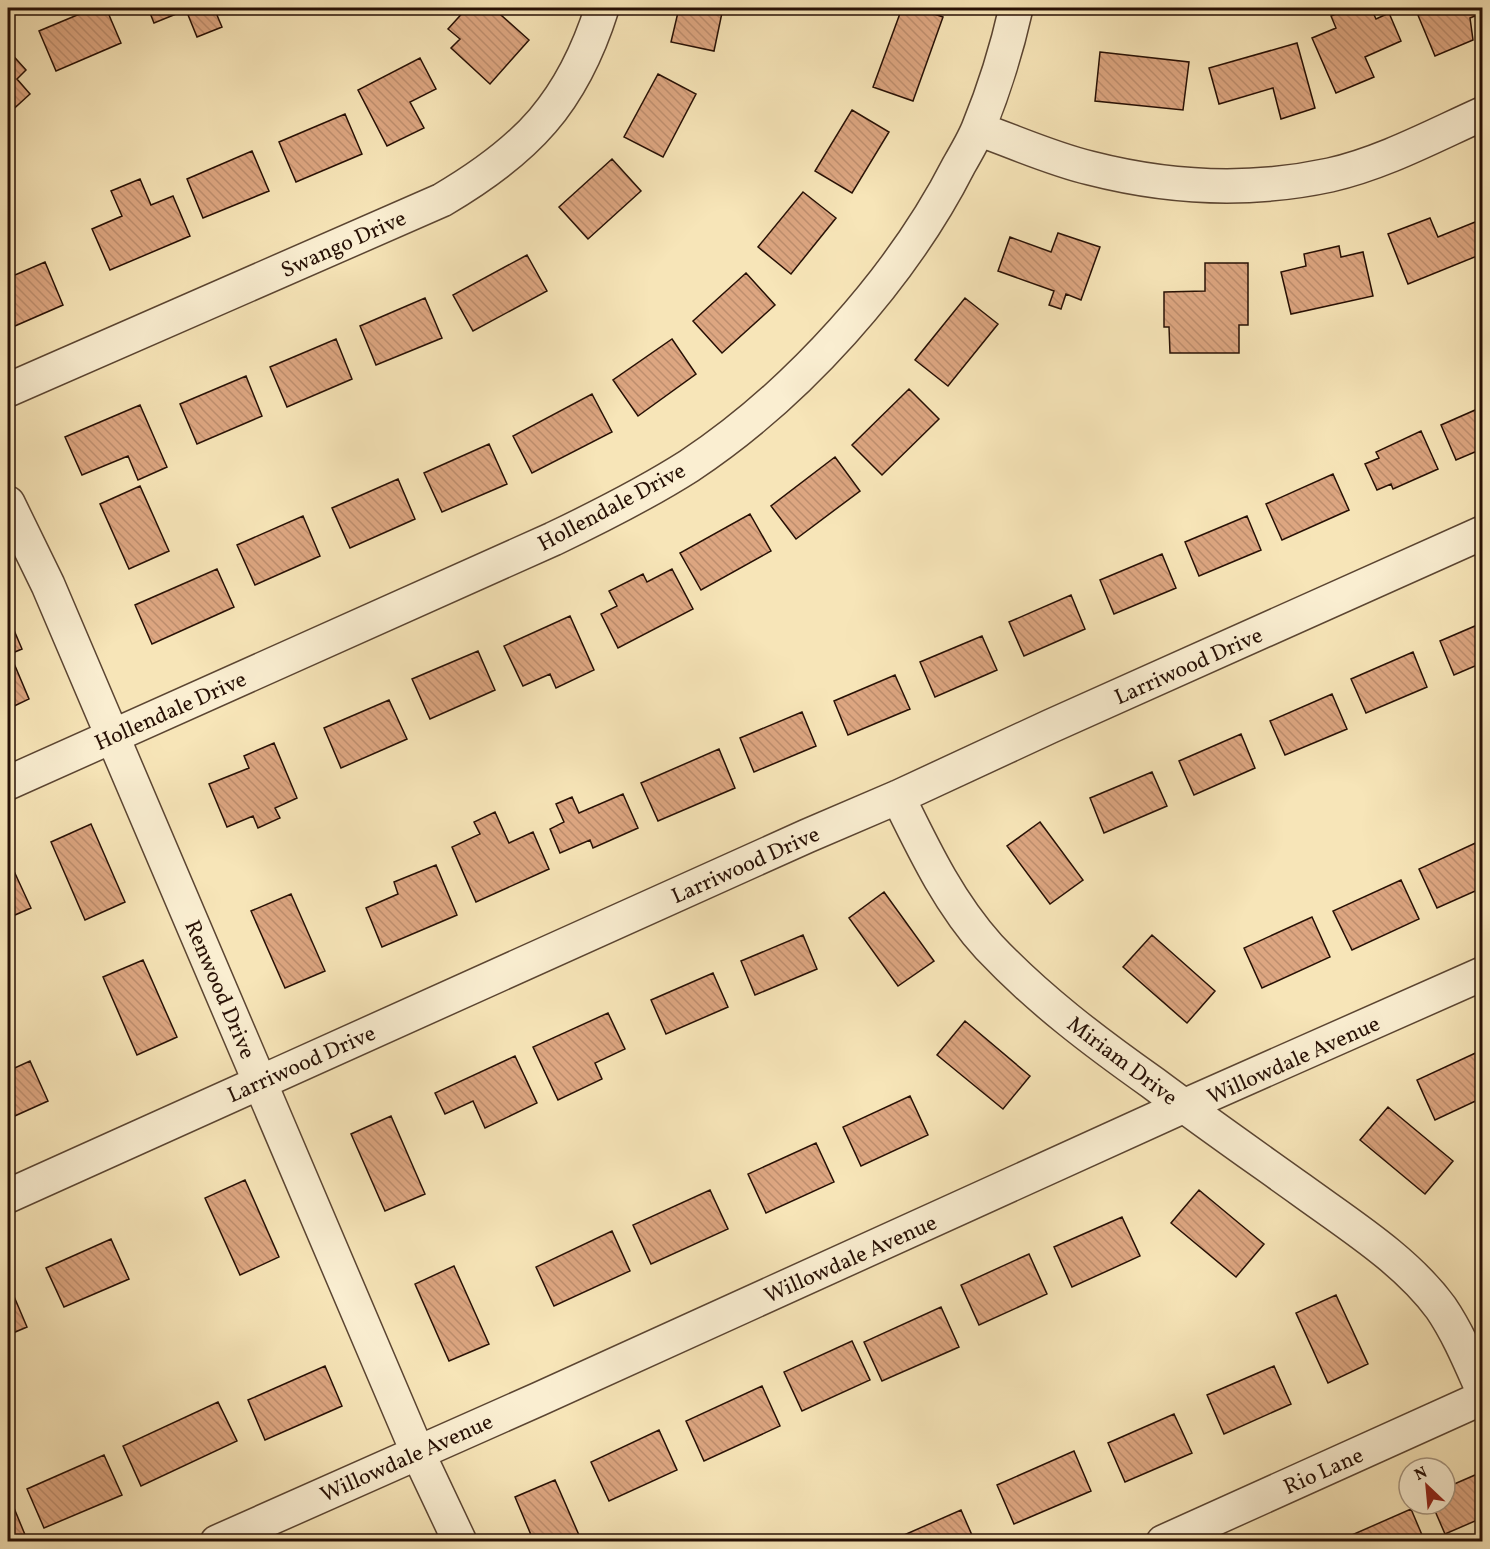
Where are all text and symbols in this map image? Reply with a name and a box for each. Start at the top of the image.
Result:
street label: Swango Drive [276,204,412,287]
street label: Hollendale Drive [533,456,692,560]
street label: Larriwood Drive [1110,621,1268,714]
street label: Hollendale Drive [90,665,252,760]
street label: Larriwood Drive [667,820,825,913]
street label: Renwood Drive [176,916,262,1064]
street label: Willowdale Avenue [1203,1009,1385,1113]
street label: Miriam Drive [1060,1010,1183,1114]
street label: Larriwood Drive [223,1019,381,1112]
street label: Willowdale Avenue [760,1208,942,1312]
street label: Willowdale Avenue [316,1407,498,1511]
street label: Rio Lane [1279,1441,1369,1504]
north arrow [1397,1456,1457,1516]
text: N [1411,1462,1432,1487]

